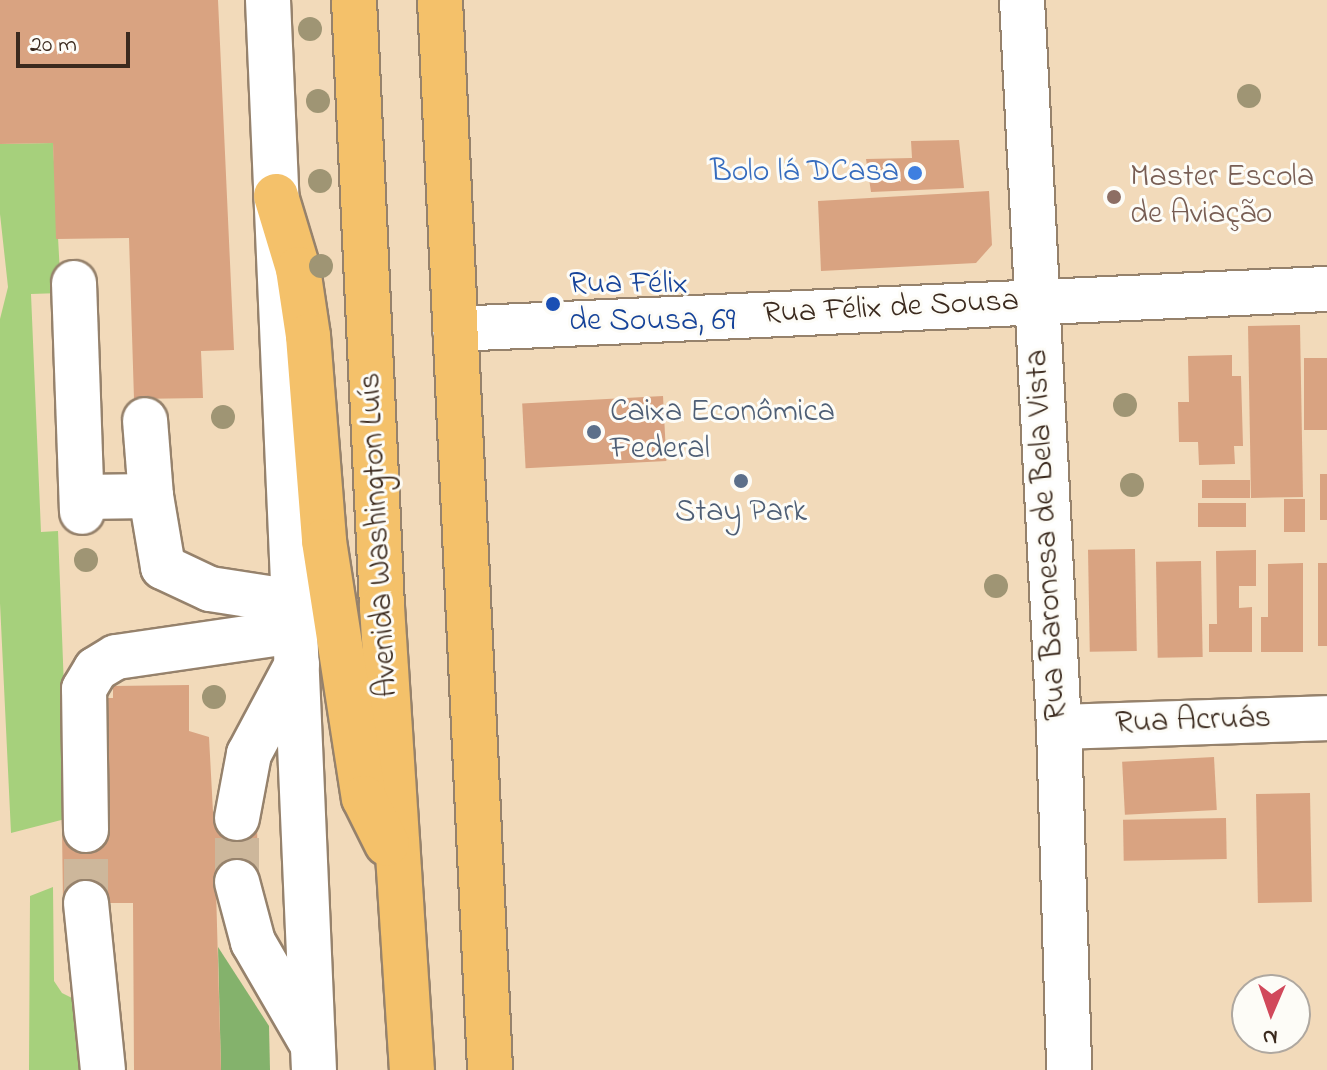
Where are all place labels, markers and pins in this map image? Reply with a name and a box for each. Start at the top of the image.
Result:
place label: Bolo lá DCasa [710,154,899,192]
place label: Master Escola de Aviação [1130,160,1314,235]
marker: Bolo lá DCasa [906,164,924,182]
marker: Master Escola de Aviação [1105,188,1123,206]
place label: Rua Félix de Sousa, 69 [569,267,735,342]
marker: Rua Félix de Sousa, 69 [544,295,562,313]
place label: Caixa Econômica Federal [610,395,835,470]
marker: Caixa Econômica Federal [585,423,603,441]
marker: Stay Park [732,472,750,490]
place label: Stay Park [675,494,807,532]

